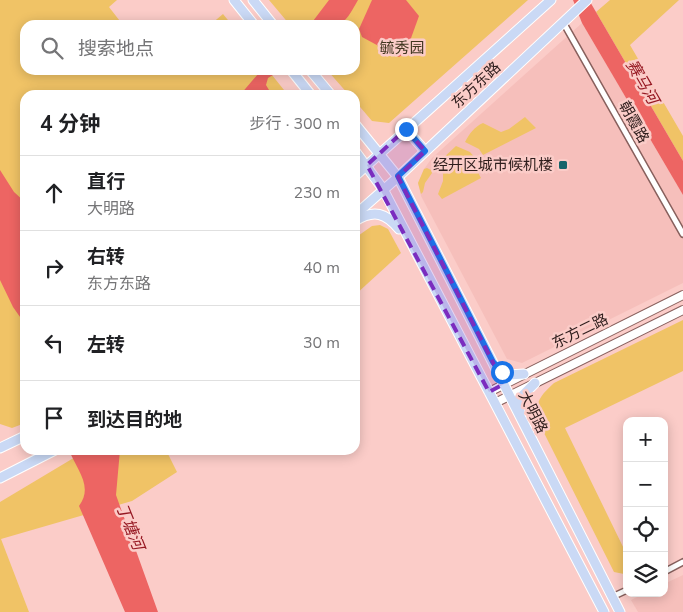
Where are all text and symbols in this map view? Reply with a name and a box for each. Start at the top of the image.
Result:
search box [20,20,360,75]
icon: search [38,34,66,62]
text: 搜索地点 [78,36,154,62]
park label: 毓秀园 [379,38,425,58]
water label: 赛马河 [620,56,665,111]
street label: 东方东路 [447,57,505,113]
street label: 朝霞路 [614,97,654,147]
text: 4 分钟 [40,110,100,138]
text: 步行 · 300 m [250,113,340,135]
route end [395,118,418,141]
place label: 经开区城市候机楼 [433,155,553,175]
marker: 经开区城市候机楼 [557,159,569,171]
text: 直行 [87,169,125,195]
icon: ahead [40,179,68,207]
text: 230 m [293,182,340,204]
text: 大明路 [87,198,135,220]
text: 右转 [87,244,125,270]
icon: right [40,254,68,282]
text: 40 m [303,257,340,279]
text: 东方东路 [87,273,151,295]
street label: 东方二路 [549,309,611,353]
icon: left [40,329,68,357]
text: 左转 [87,332,125,358]
text: 30 m [303,332,340,354]
route start [491,361,514,384]
street label: 大明路 [514,387,552,437]
icon: arrive [40,404,68,432]
text: 到达目的地 [87,407,182,433]
map controls [623,417,668,597]
button: + [623,417,668,462]
button: − [623,462,668,507]
water label: 丁塘河 [111,501,150,556]
button: locate [623,507,668,552]
button: layers [623,552,668,597]

